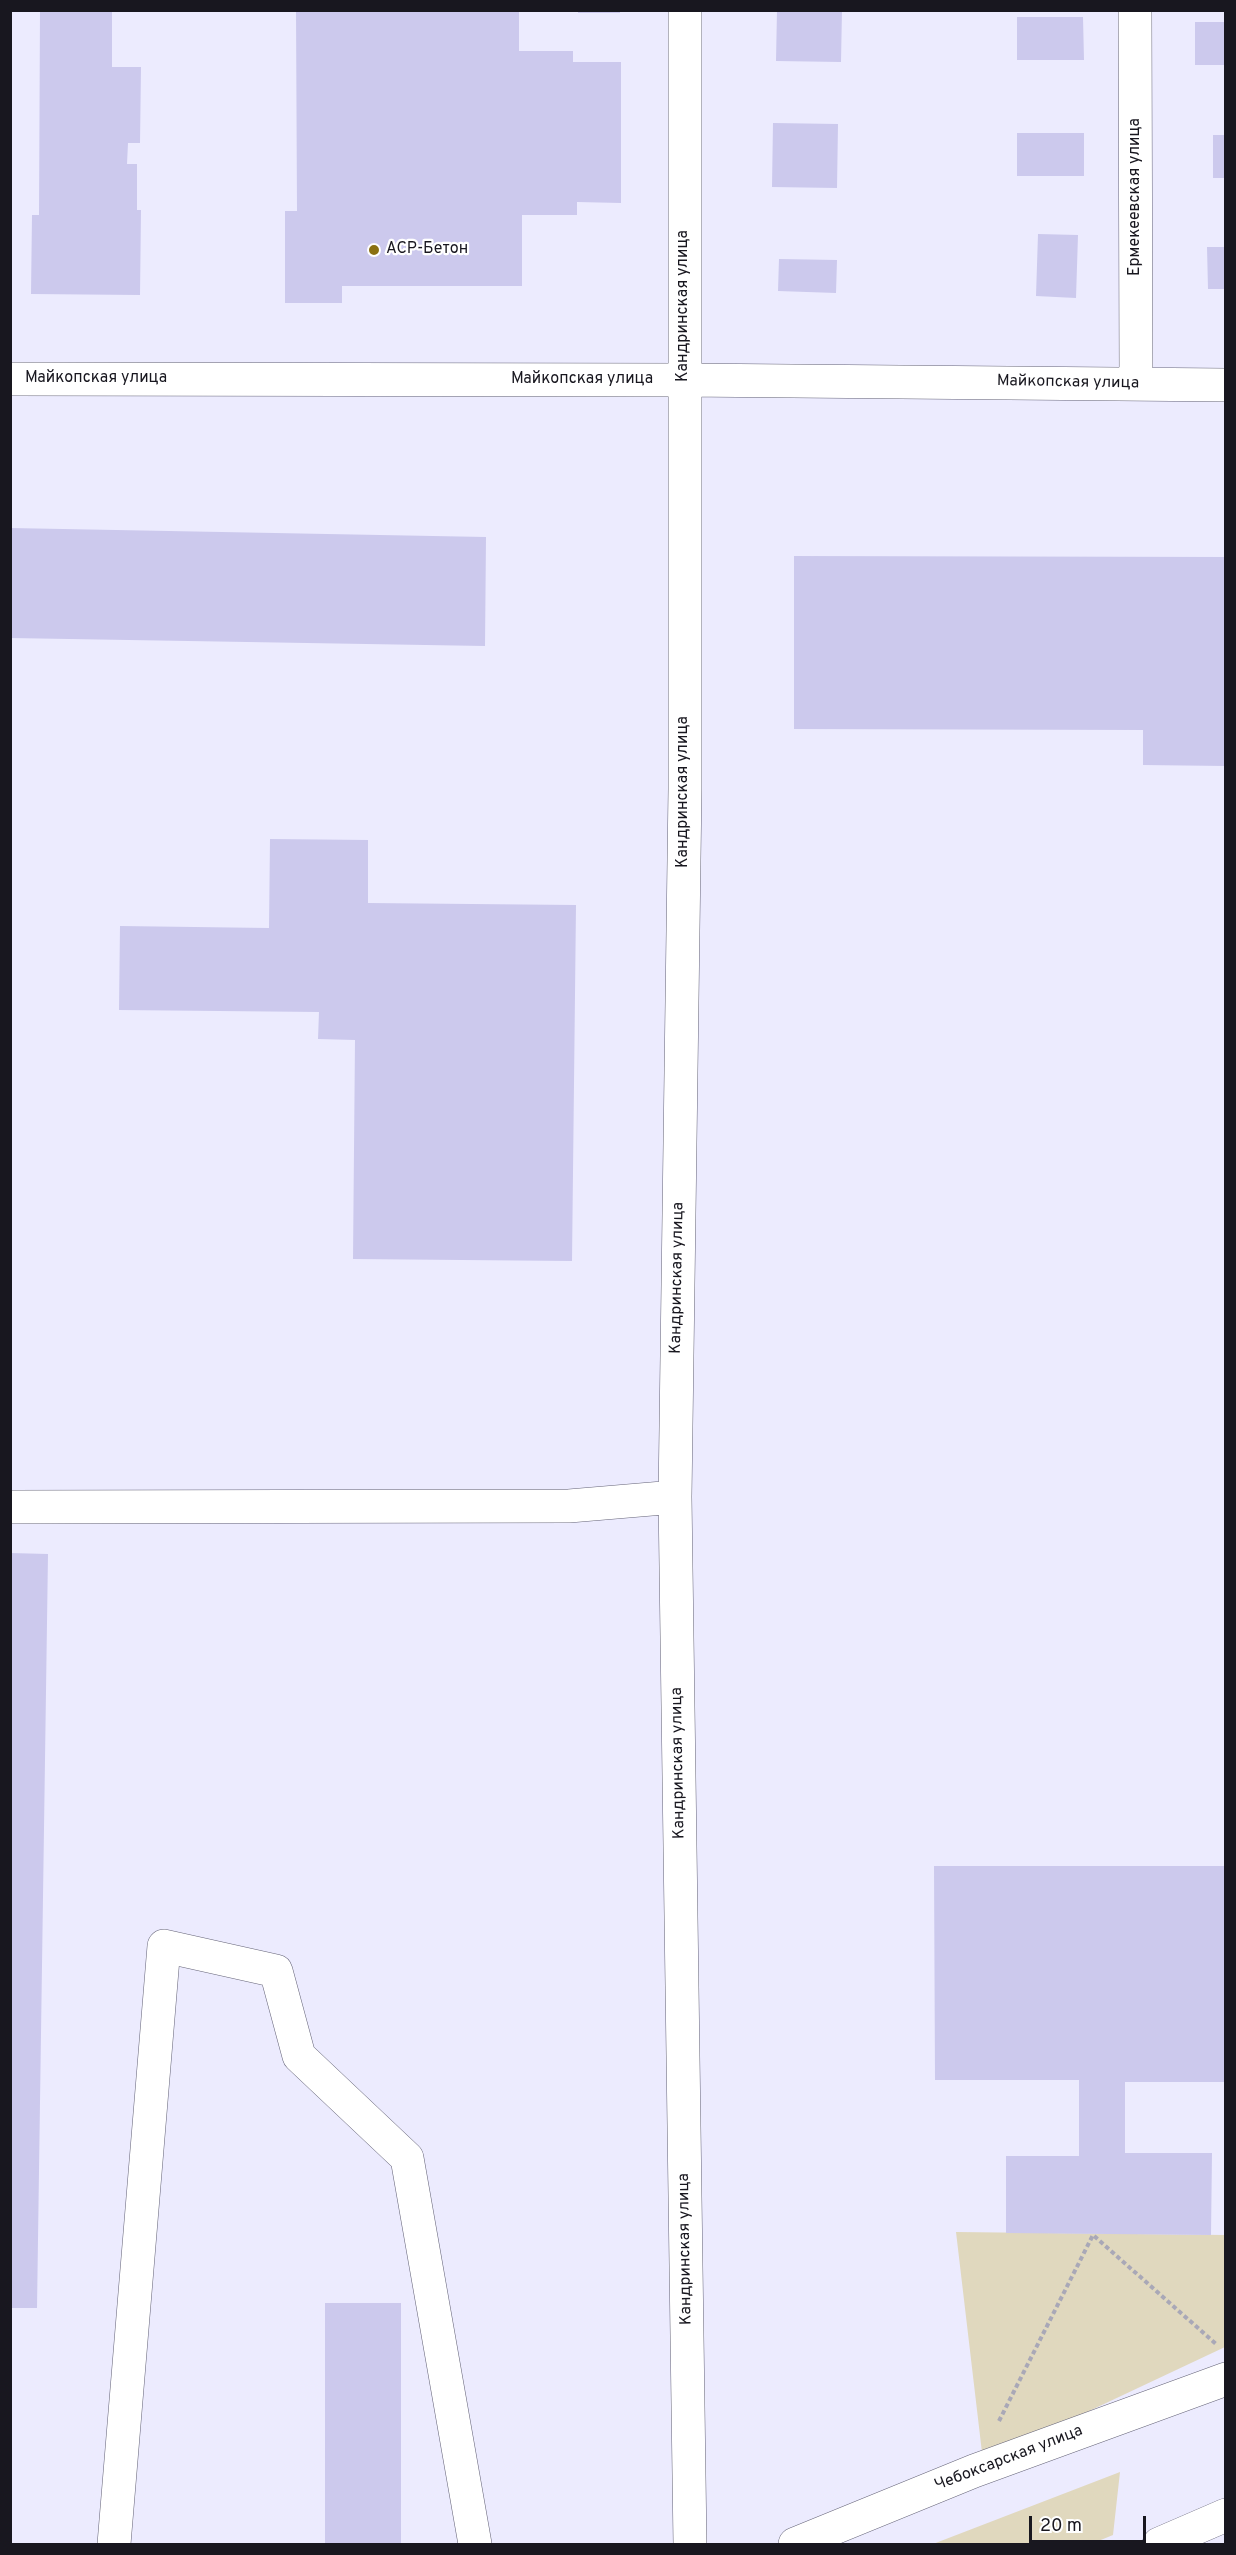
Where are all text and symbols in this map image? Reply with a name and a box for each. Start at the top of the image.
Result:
street label: Ермекеевская улица [1126,118,1146,276]
street label: Кандринская улица [674,230,694,382]
place label: АСР-Бетон [386,240,468,260]
marker: АСР-Бетон [367,243,381,257]
street label: Майкопская улица [25,369,167,389]
street label: Майкопская улица [511,370,653,390]
street label: Майкопская улица [997,372,1139,394]
street label: Кандринская улица [674,716,694,868]
street label: Кандринская улица [667,1202,689,1354]
street label: Кандринская улица [668,1687,690,1839]
street label: Кандринская улица [675,2173,697,2325]
street label: Чебоксарская улица [932,2422,1086,2496]
scale bar [1032,2504,1149,2542]
text: 20 m [1040,2515,1082,2538]

